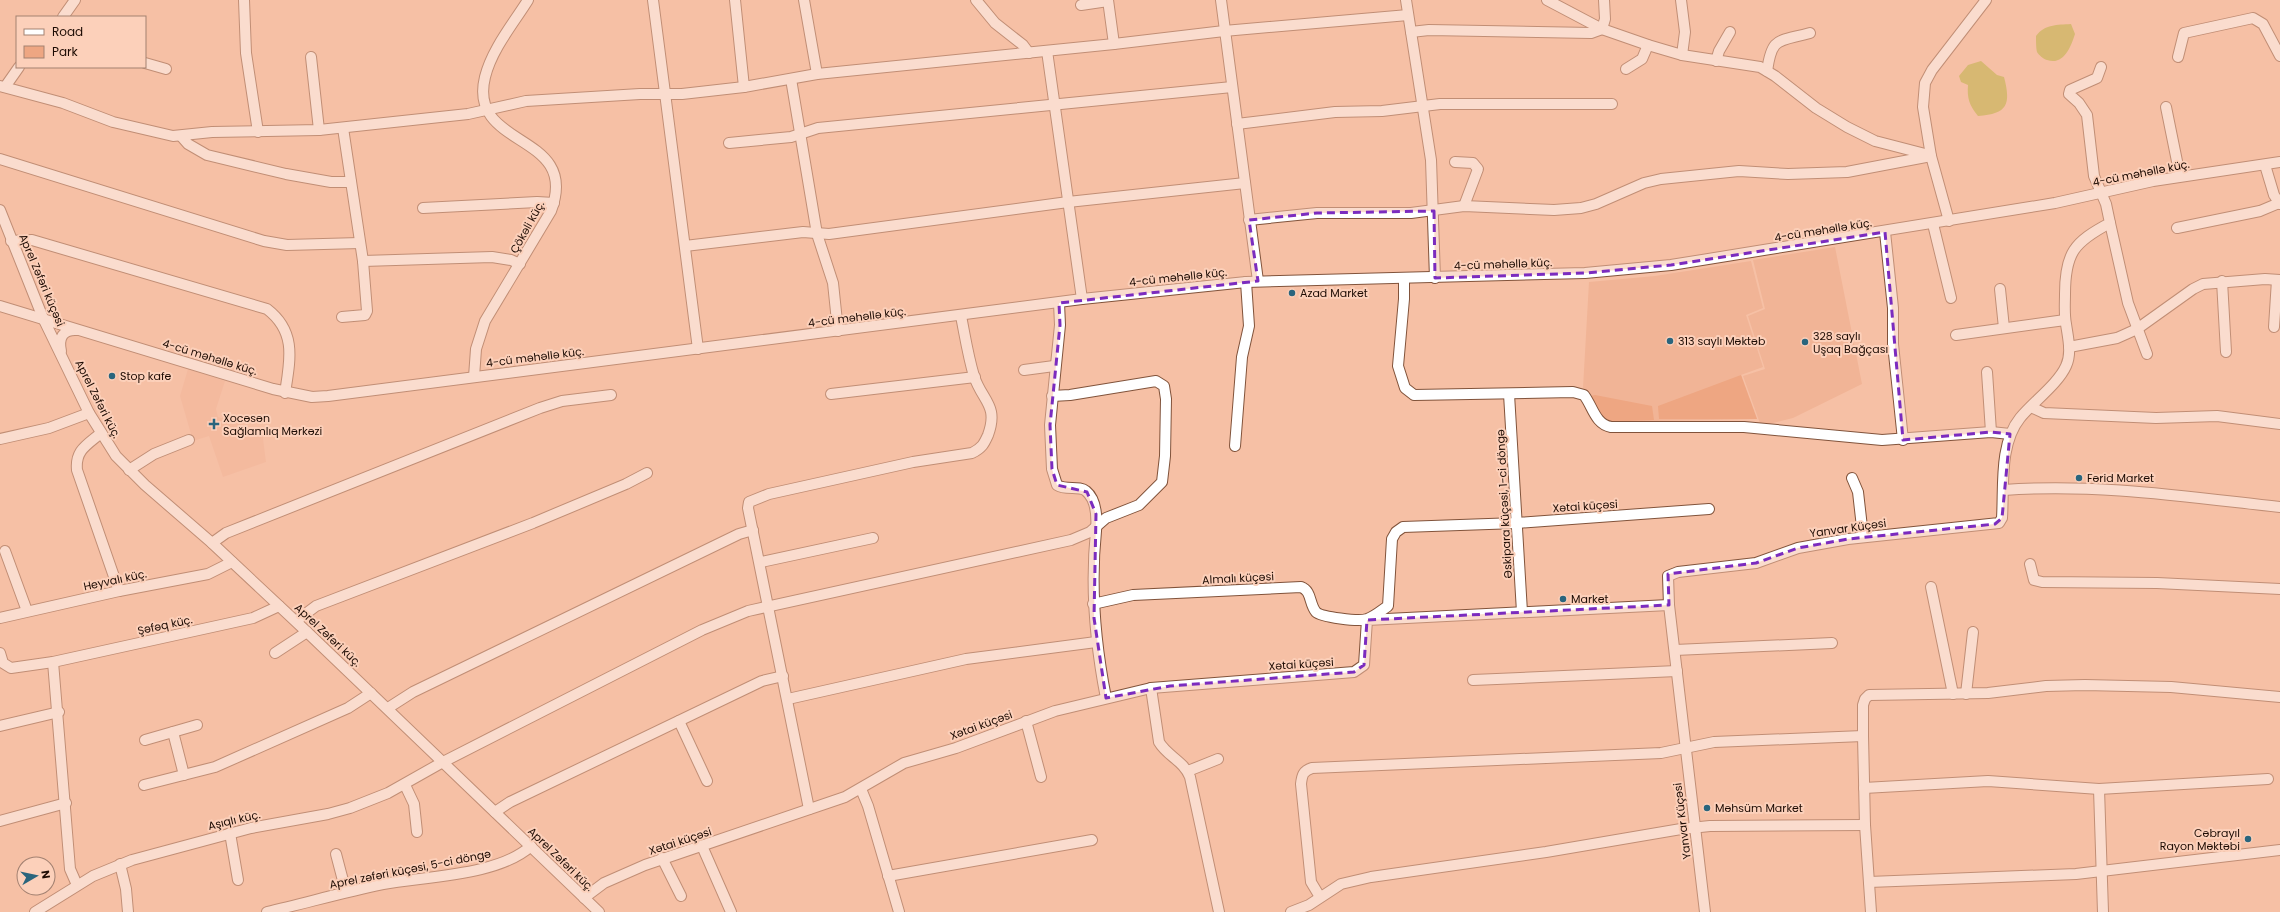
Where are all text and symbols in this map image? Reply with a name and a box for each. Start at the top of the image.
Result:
legend [16,16,146,68]
text: Road [52,23,83,40]
text: Park [52,43,79,60]
street label: 4-cü məhəllə küç. [2091,156,2191,190]
street label: Çökəli küç. [506,198,548,256]
street label: 4-cü məhəllə küç. [1773,214,1873,246]
street label: Aprel Zəfəri küçəsi [15,231,69,329]
street label: 4-cü məhəllə küç. [1453,254,1553,274]
street label: 4-cü məhəllə küç. [1128,264,1228,290]
place label: Azad Market [1300,285,1368,301]
marker: Azad Market [1287,288,1297,298]
street label: 4-cü məhəllə küç. [807,303,907,331]
place label: 328 saylı Uşaq Bağçası [1813,328,1888,357]
place label: 313 saylı Məktəb [1678,333,1765,349]
street label: 4-cü məhəllə küç. [161,335,259,379]
marker: 313 saylı Məktəb [1665,336,1675,346]
marker: 328 saylı Uşaq Bağçası [1800,337,1810,347]
street label: 4-cü məhəllə küç. [485,343,585,371]
street label: Aprel Zəfəri küç. [71,357,125,441]
place label: Stop kafe [120,368,172,384]
marker: Stop kafe [107,371,117,381]
place label: Xocəsən Sağlamlıq Mərkəzi [223,410,322,439]
marker: Xocəsən Sağlamlıq Mərkəzi [208,418,220,430]
street label: Əskipara küçəsi, 1-ci döngə [1492,429,1516,579]
place label: Fərid Market [2087,470,2154,486]
marker: Fərid Market [2074,473,2084,483]
street label: Xətai küçəsi [1552,496,1618,516]
street label: Yanvar Küçəsi [1809,515,1888,541]
street label: Heyvalı küç. [82,565,148,595]
street label: Almalı küçəsi [1202,568,1275,588]
place label: Market [1571,591,1609,607]
marker: Market [1558,594,1568,604]
street label: Aprel Zəfəri küç. [291,600,365,670]
street label: Şəfəq küç. [136,611,194,639]
street label: Xətai küçəsi [1268,654,1334,674]
street label: Xətai küçəsi [948,706,1015,744]
street label: Yanvar Küçəsi [1669,781,1695,860]
place label: Məhsüm Market [1715,800,1803,816]
marker: Məhsüm Market [1702,803,1712,813]
street label: Aşıqlı küç. [206,806,262,834]
street label: Aprel Zəfəri küç. [524,823,598,895]
street label: Xətai küçəsi [646,823,714,859]
place label: Cəbrayıl Rayon Məktəbi [2160,825,2240,854]
marker: Cəbrayıl Rayon Məktəbi [2243,834,2253,844]
street label: Aprel zəfəri küçəsi, 5-ci döngə [328,845,492,893]
north arrow [16,856,56,896]
text: N [37,869,54,880]

